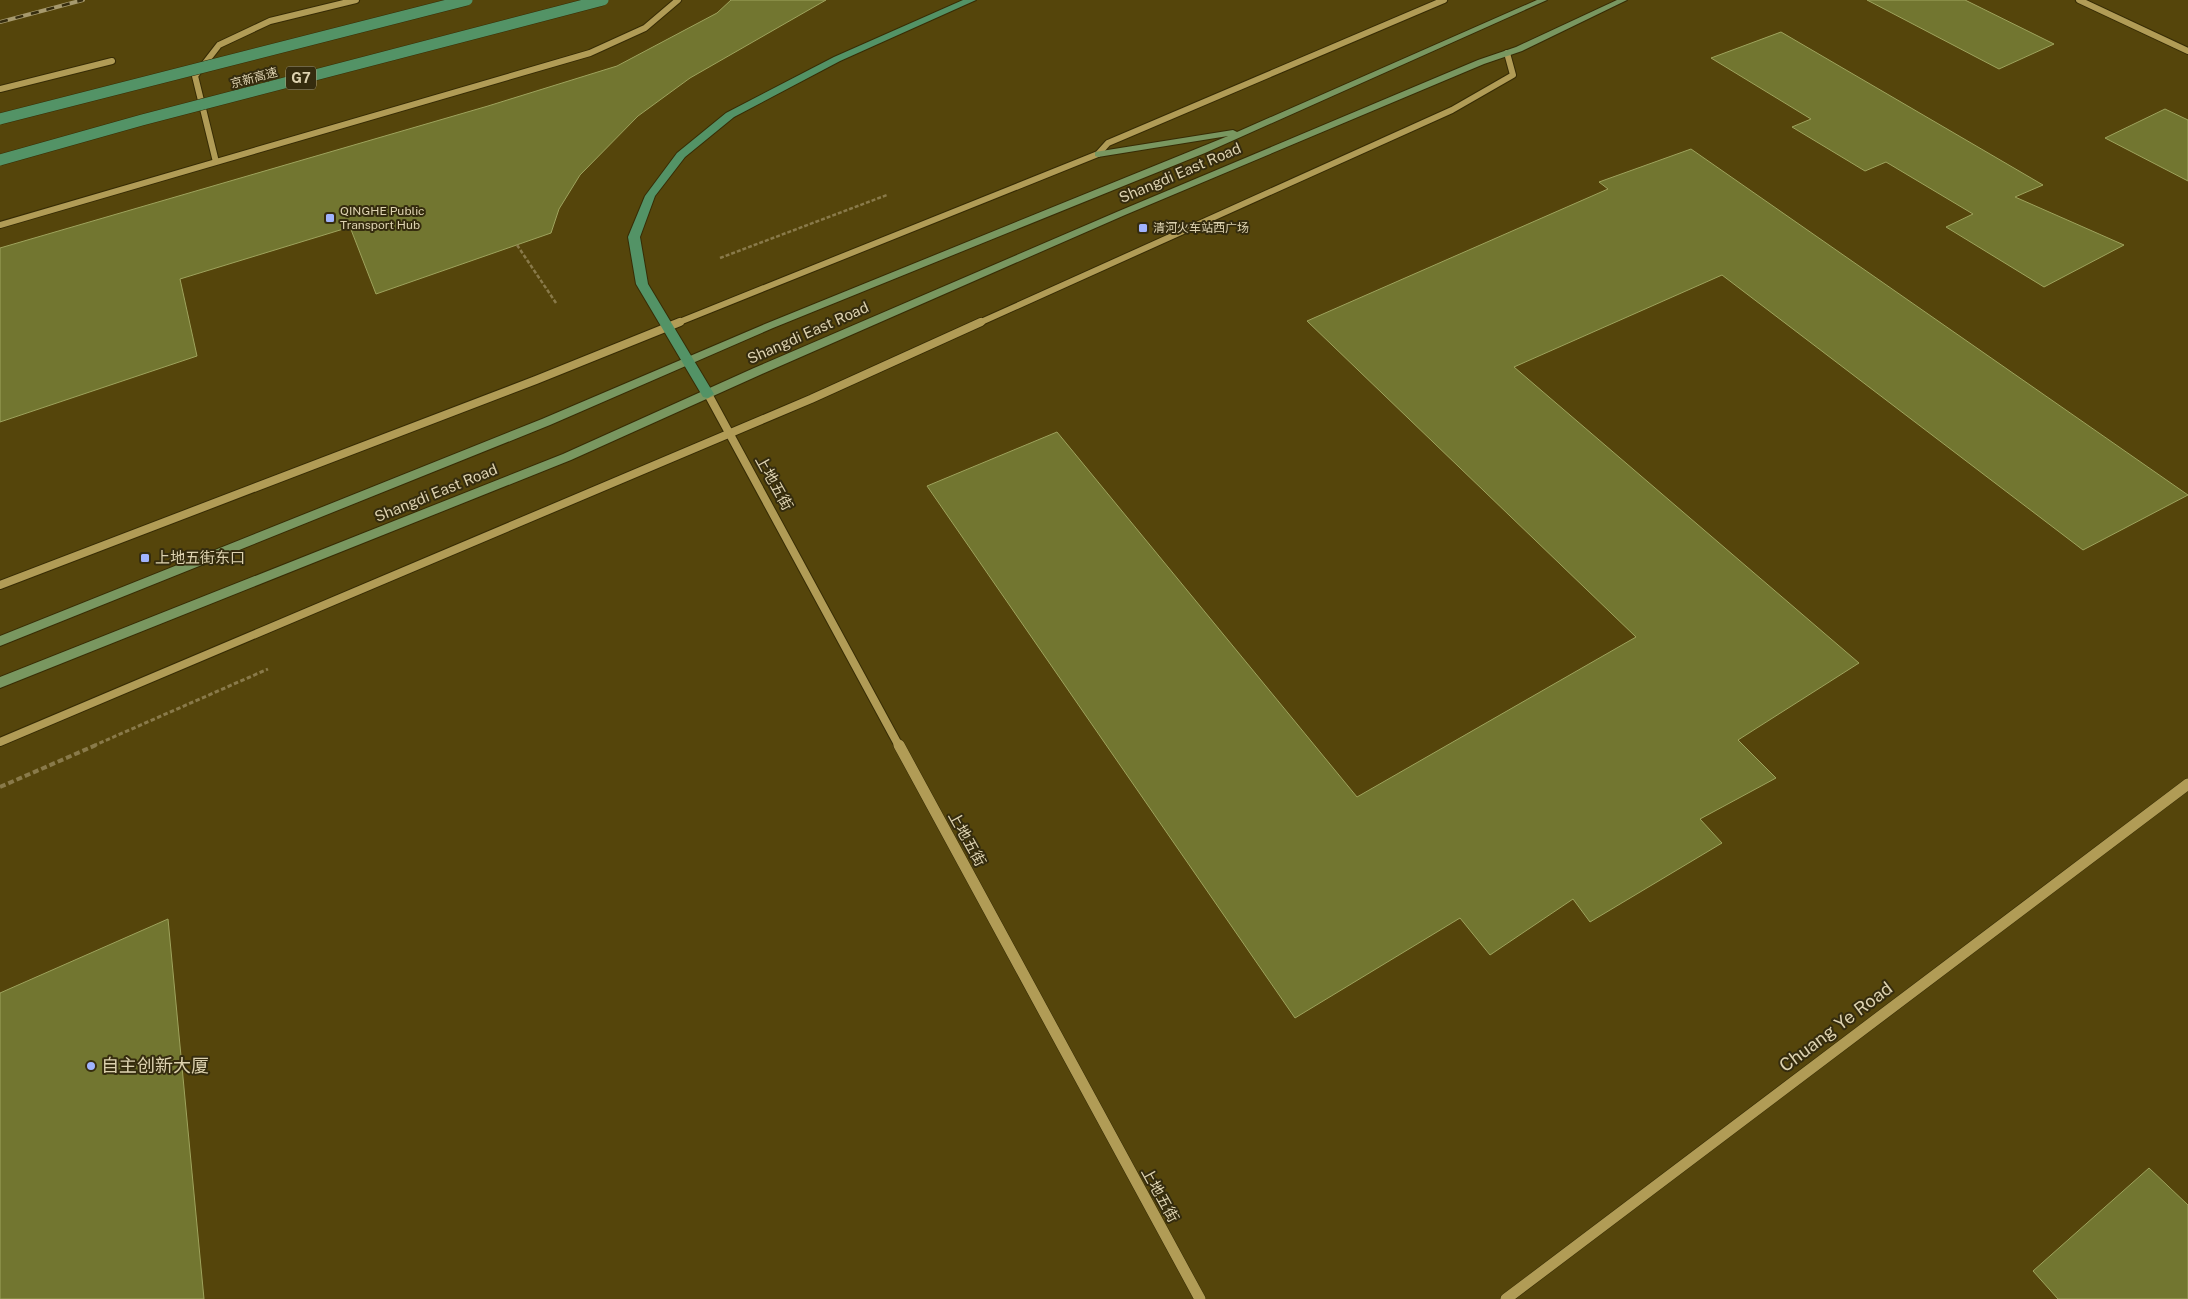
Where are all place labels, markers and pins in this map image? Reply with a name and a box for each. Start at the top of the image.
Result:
place label: QINGHE Public Transport Hub [340,204,425,232]
marker: QINGHE Public Transport Hub [324,212,336,224]
place label: 清河火车站西广场 [1153,221,1249,235]
marker: 清河火车站西广场 [1137,222,1149,234]
place label: 上地五街东口 [155,549,245,566]
marker: 上地五街东口 [139,552,151,564]
place label: 自主创新大厦 [101,1055,209,1076]
marker: 自主创新大厦 [85,1060,97,1072]

